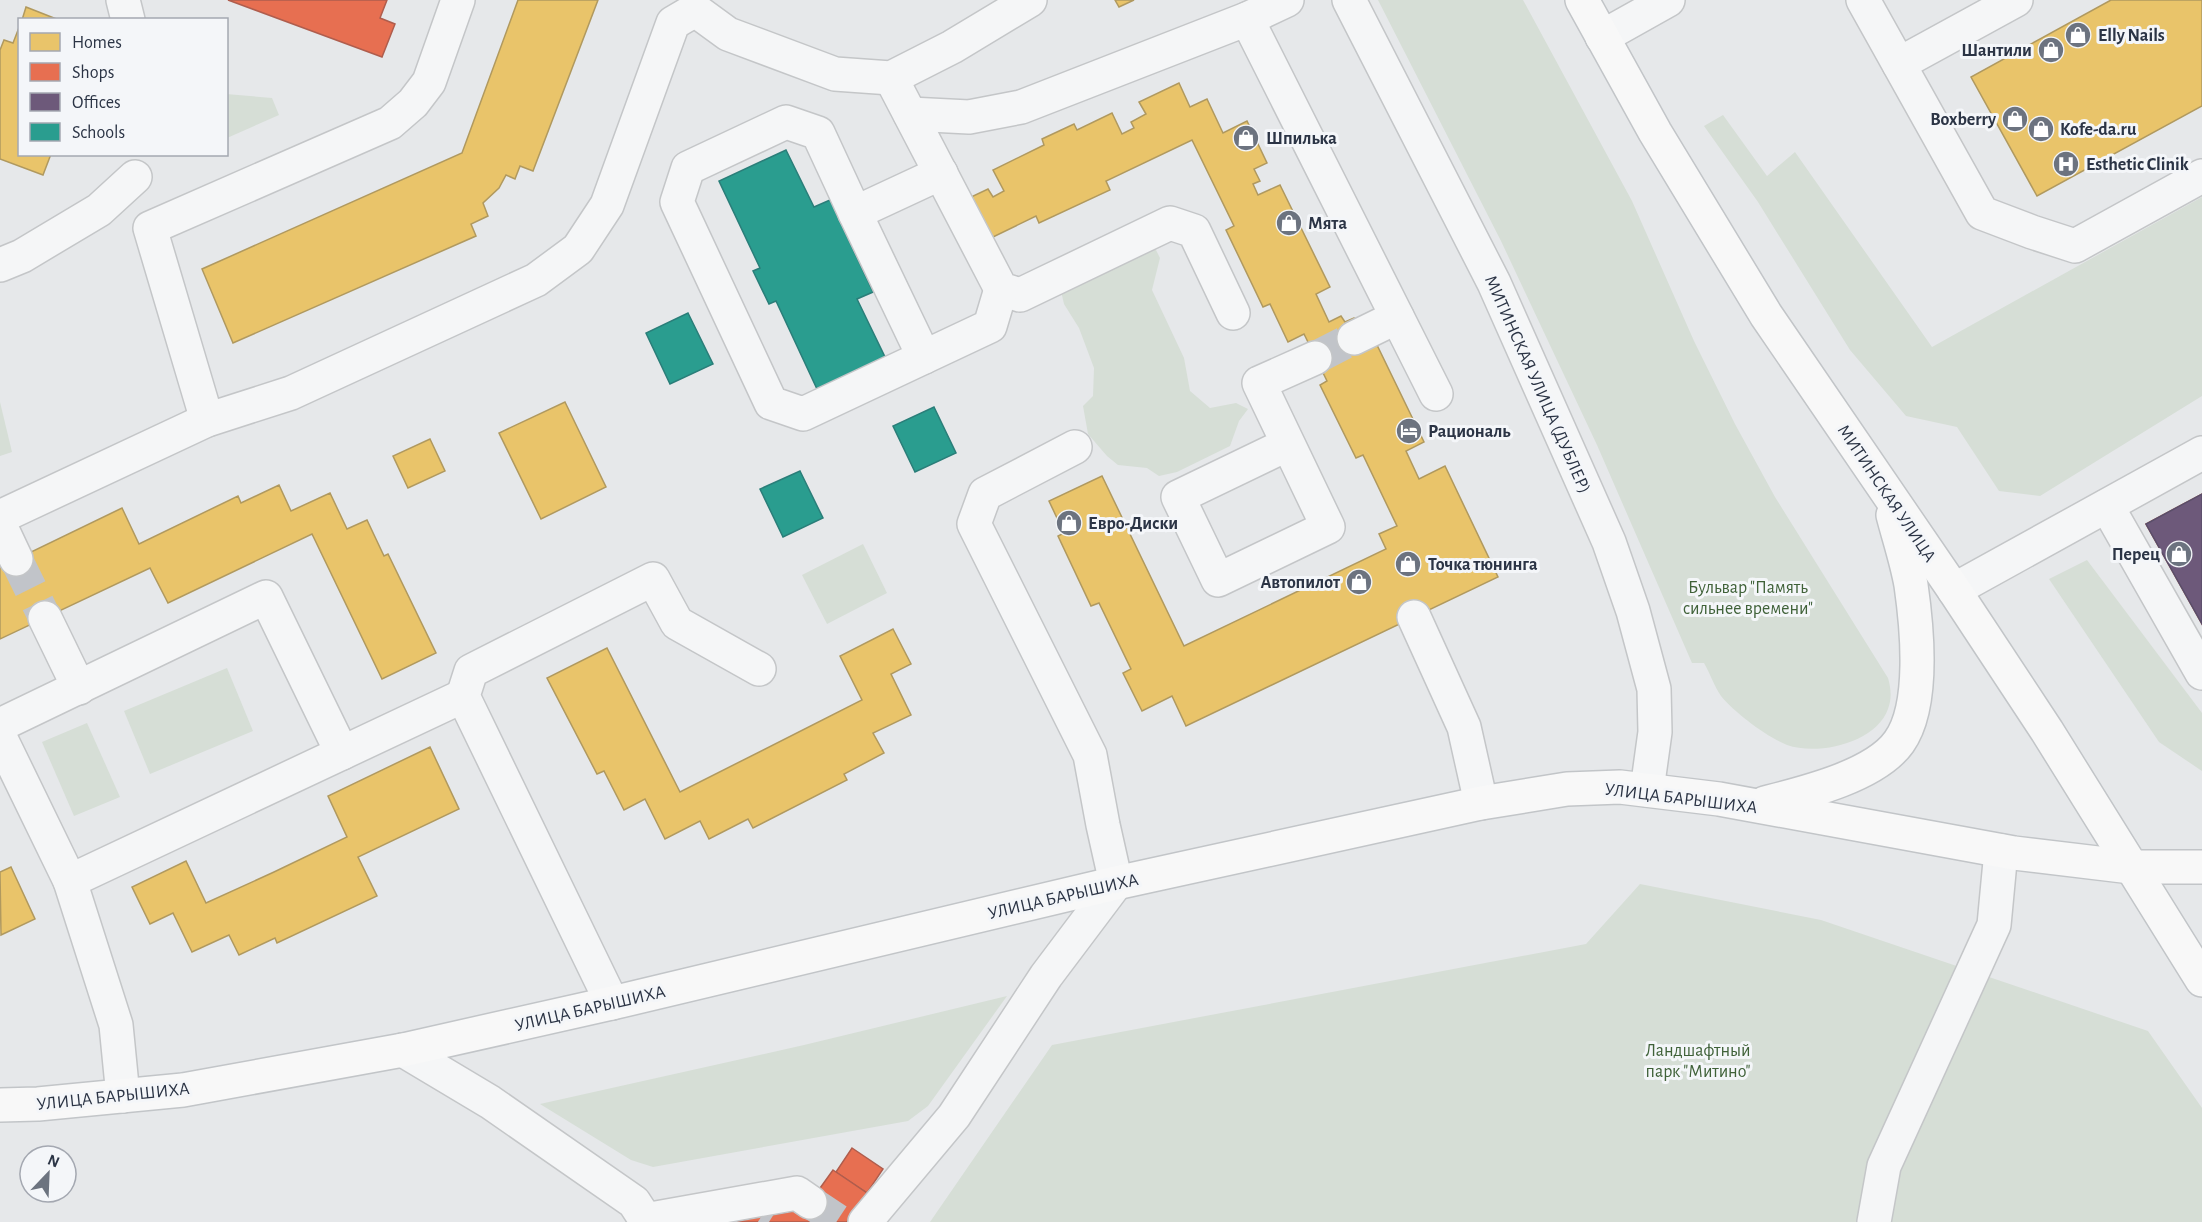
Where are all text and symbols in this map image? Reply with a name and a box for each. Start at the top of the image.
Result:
legend [18,18,228,156]
shop icon: Elly Nails [2063,20,2093,50]
place label: Elly Nails [2098,27,2165,45]
text: Homes [72,34,122,52]
shop icon: Шантили [2036,35,2066,65]
place label: Шантили [1961,42,2032,60]
text: Shops [72,64,114,82]
text: Offices [72,94,121,112]
shop icon: Boxberry [2000,104,2030,134]
place label: Boxberry [1930,111,1997,129]
shop icon: Kofe-da.ru [2026,114,2056,144]
place label: Kofe-da.ru [2060,121,2137,139]
shop icon: Шпилька [1231,123,1261,153]
text: Schools [72,124,125,142]
place label: Шпилька [1266,130,1337,148]
hospital icon: Esthetic Clinik [2051,149,2081,179]
place label: Esthetic Clinik [2086,156,2189,174]
shop icon: Мята [1274,208,1304,238]
place label: Мята [1308,215,1347,233]
street label: МИТИНСКАЯ УЛИЦА (ДУБЛЕР) [1481,273,1593,496]
hotel icon: Рациональ [1394,416,1424,446]
street label: МИТИНСКАЯ УЛИЦА [1834,422,1939,566]
place label: Рациональ [1428,423,1511,441]
shop icon: Евро-Диски [1054,508,1084,538]
place label: Евро-Диски [1088,515,1178,533]
shop icon: Перец [2164,539,2194,569]
place label: Перец [2112,546,2160,564]
shop icon: Точка тюнинга [1393,549,1423,579]
place label: Точка тюнинга [1428,556,1538,574]
shop icon: Автопилот [1344,567,1374,597]
place label: Автопилот [1260,574,1341,592]
park label: Бульвар "Память сильнее времени" [1683,579,1813,618]
street label: УЛИЦА БАРЫШИХА [1603,781,1759,817]
street label: УЛИЦА БАРЫШИХА [986,871,1141,923]
street label: УЛИЦА БАРЫШИХА [513,983,668,1035]
park label: Ландшафтный парк "Митино" [1645,1042,1751,1081]
street label: УЛИЦА БАРЫШИХА [36,1080,191,1114]
north arrow [18,1144,78,1204]
text: N [45,1152,62,1171]

